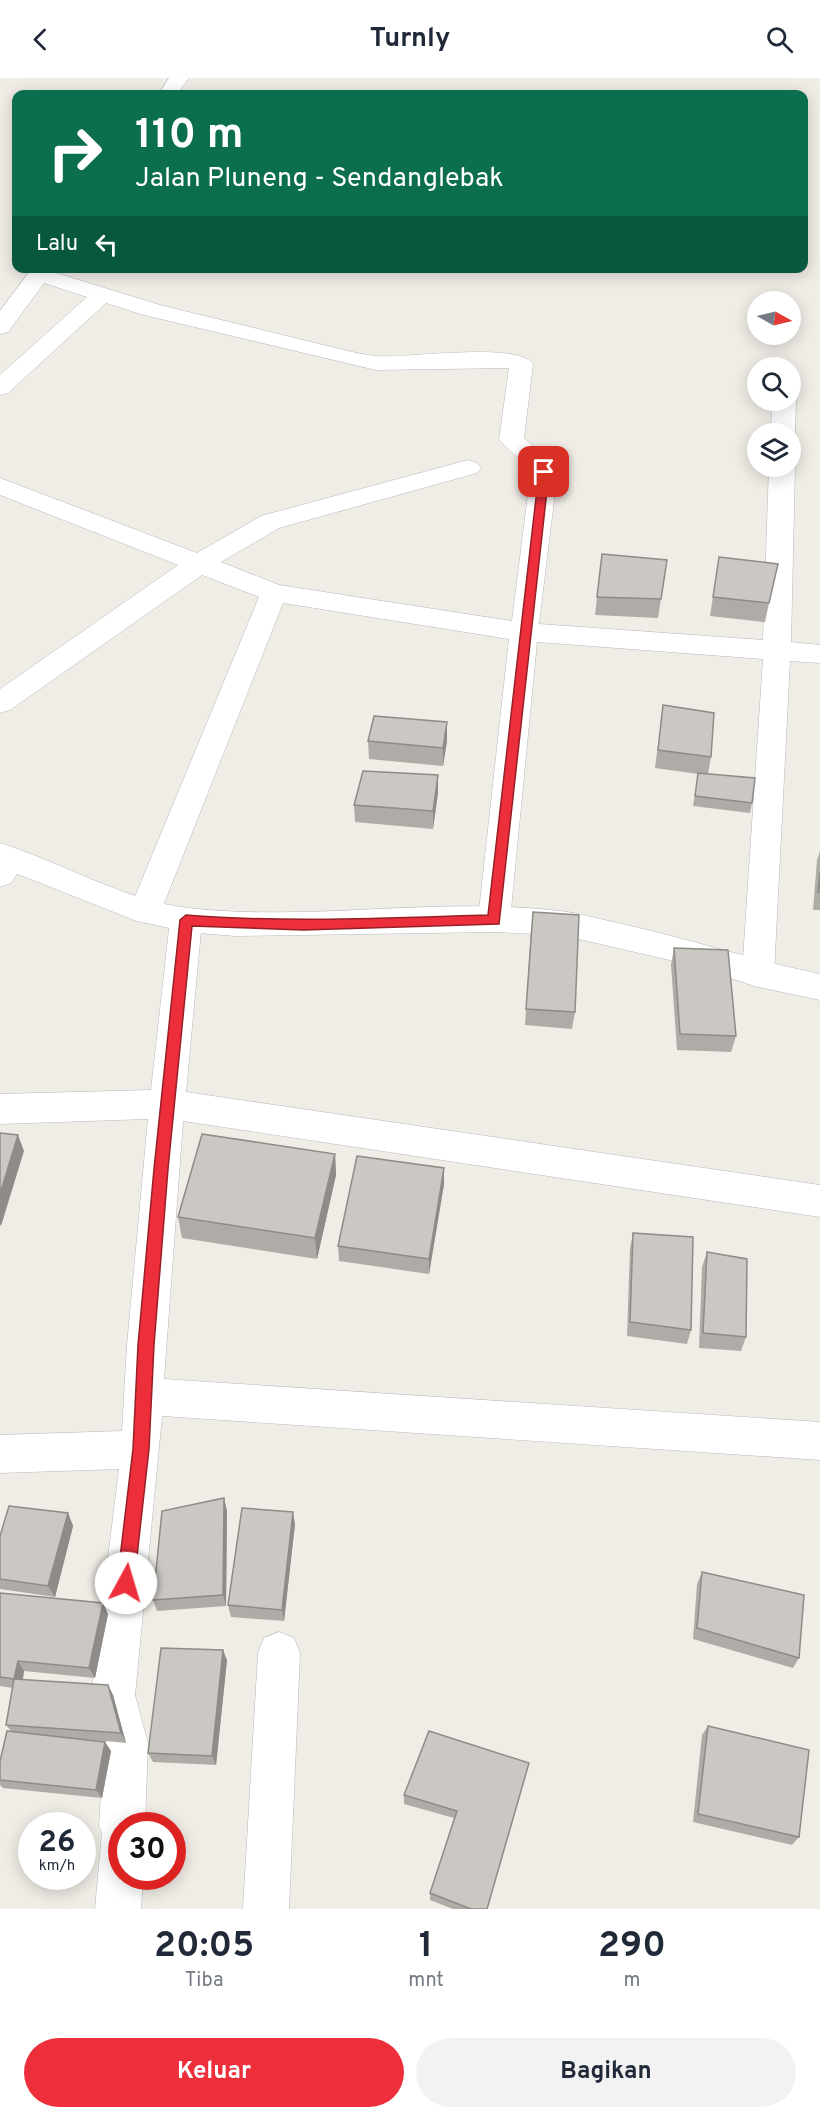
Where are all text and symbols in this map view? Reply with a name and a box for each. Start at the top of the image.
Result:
text: Turnly [370,22,450,56]
icon: back [24,23,57,56]
icon: search [763,23,796,56]
text: 110 m [135,110,244,163]
icon: right [36,114,114,192]
text: Jalan Pluneng - Sendanglebak [135,162,504,196]
icon: left [90,228,123,261]
text: Lalu [36,231,78,258]
north arrow [747,291,801,345]
map controls [747,291,801,477]
button: search [747,357,801,411]
button: layers [747,423,801,477]
pin [518,446,569,497]
icon: arrive [527,455,560,488]
position arrow [94,1551,158,1615]
speed limit sign: 30 [108,1812,186,1890]
text: 26 [39,1825,75,1862]
text: km/h [39,1857,75,1876]
text: 20:05 [154,1924,254,1970]
text: 1 [419,1924,433,1970]
text: 290 [598,1924,666,1970]
text: Tiba [185,1968,223,1994]
text: mnt [408,1968,444,1994]
text: m [623,1968,640,1994]
button: Keluar [24,2038,404,2107]
button: Bagikan [416,2038,796,2107]

